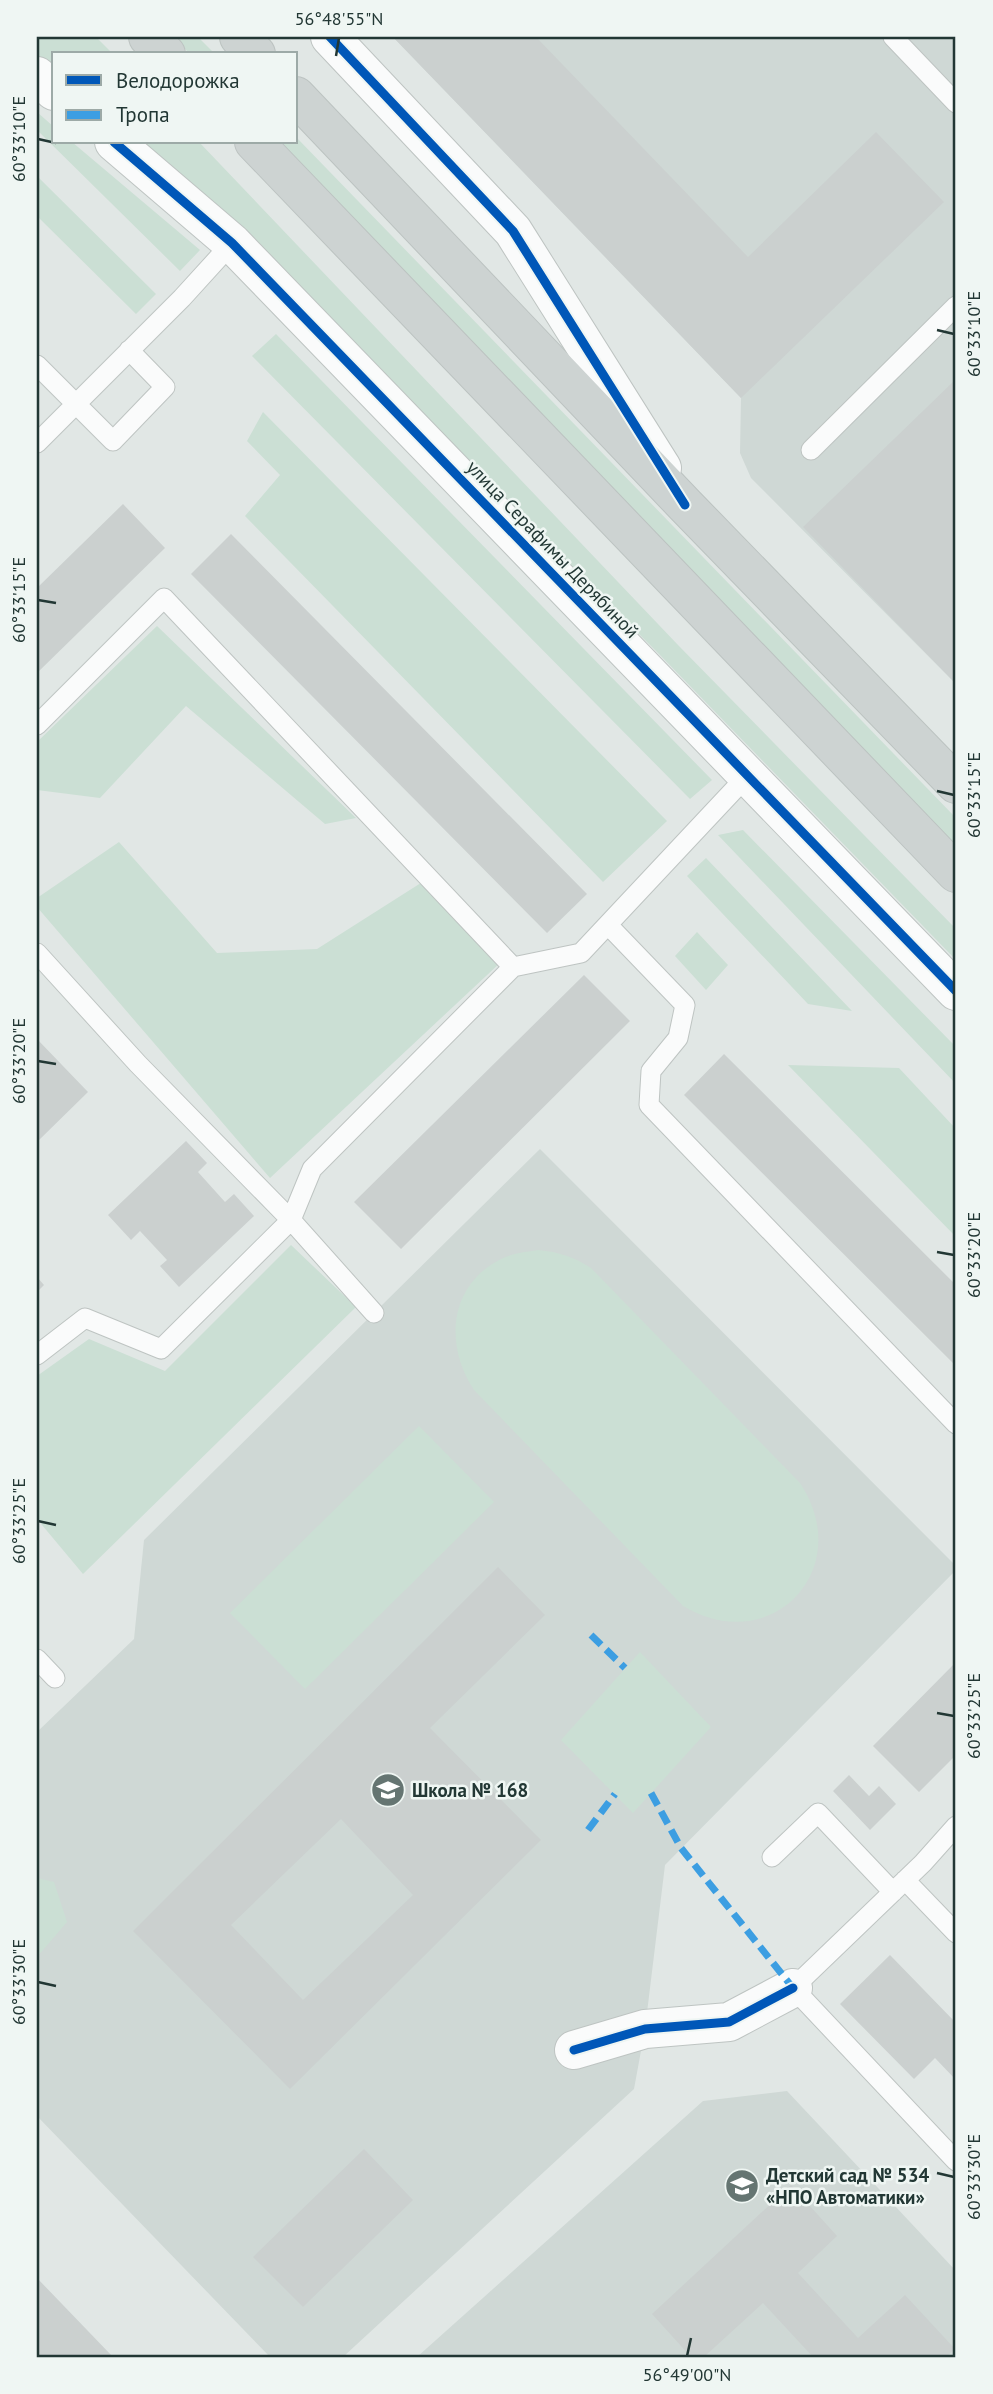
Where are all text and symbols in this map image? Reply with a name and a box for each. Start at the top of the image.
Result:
text: 56°48'55"N [295,7,383,30]
legend [52,52,298,144]
text: Велодорожка [116,67,240,94]
text: 60°33'10"E [7,96,30,182]
text: Тропа [116,101,170,128]
text: 60°33'10"E [962,291,985,377]
street label: улица Серафимы Дерябиной [462,455,644,643]
text: 60°33'15"E [7,557,30,643]
text: 60°33'15"E [962,752,985,838]
text: 60°33'20"E [7,1018,30,1104]
text: 60°33'20"E [962,1212,985,1298]
text: 60°33'25"E [7,1478,30,1564]
text: 60°33'25"E [962,1673,985,1759]
school or university icon: Школа № 168 [369,1771,407,1809]
place label: Школа № 168 [412,1778,528,1802]
text: 60°33'30"E [7,1939,30,2025]
text: 60°33'30"E [962,2134,985,2220]
place label: Детский сад № 534 «НПО Автоматики» [766,2163,929,2209]
school or university icon: Детский сад № 534 «НПО Автоматики» [723,2167,761,2205]
text: 56°49'00"N [643,2363,731,2386]

